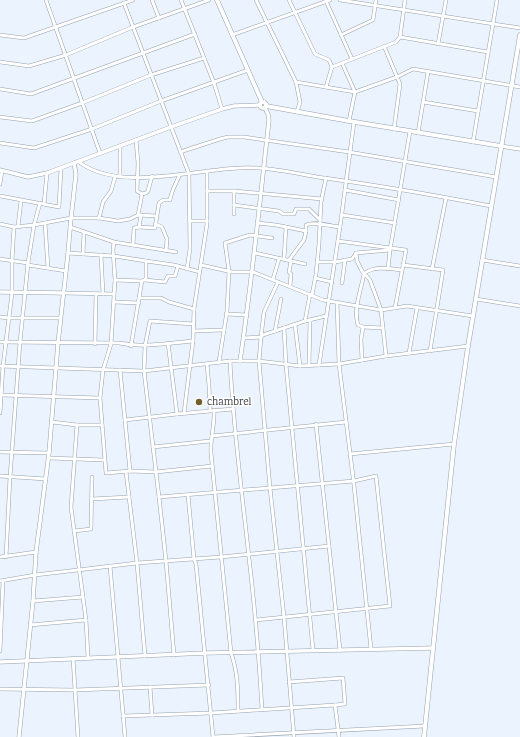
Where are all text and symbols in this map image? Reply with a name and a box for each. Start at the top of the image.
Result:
place label: chambrel [207,396,252,408]
marker: chambrel [194,397,204,407]

